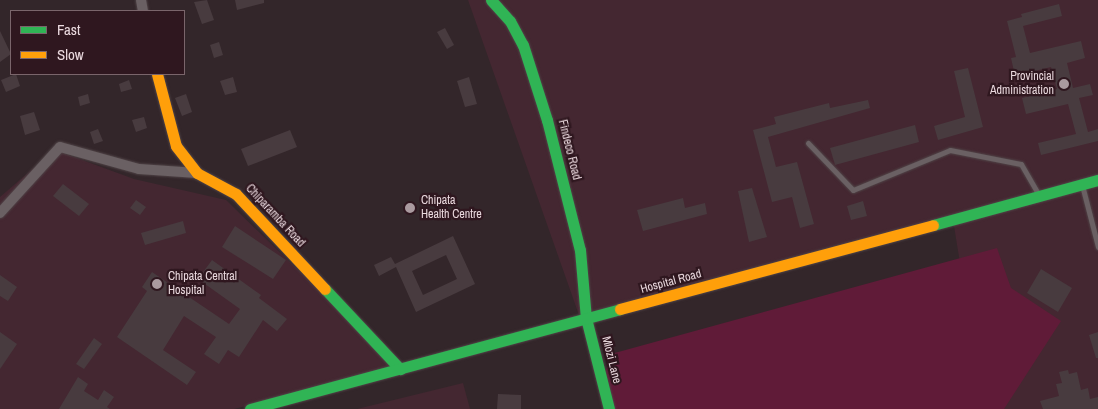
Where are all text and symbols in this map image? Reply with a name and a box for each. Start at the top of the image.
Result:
legend [10,10,185,75]
text: Fast [57,19,80,40]
text: Slow [57,44,84,65]
place label: Provincial Administration [990,70,1054,98]
marker: Provincial Administration [1058,78,1070,90]
street label: Findeco Road [555,118,583,182]
street label: Chiparamba Road [242,182,308,250]
place label: Chipata Health Centre [421,194,482,222]
marker: Chipata Health Centre [403,201,417,215]
street label: Hospital Road [639,267,703,297]
place label: Chipata Central Hospital [168,270,237,298]
marker: Chipata Central Hospital [150,277,164,291]
street label: Mlozi Lane [598,335,624,385]

